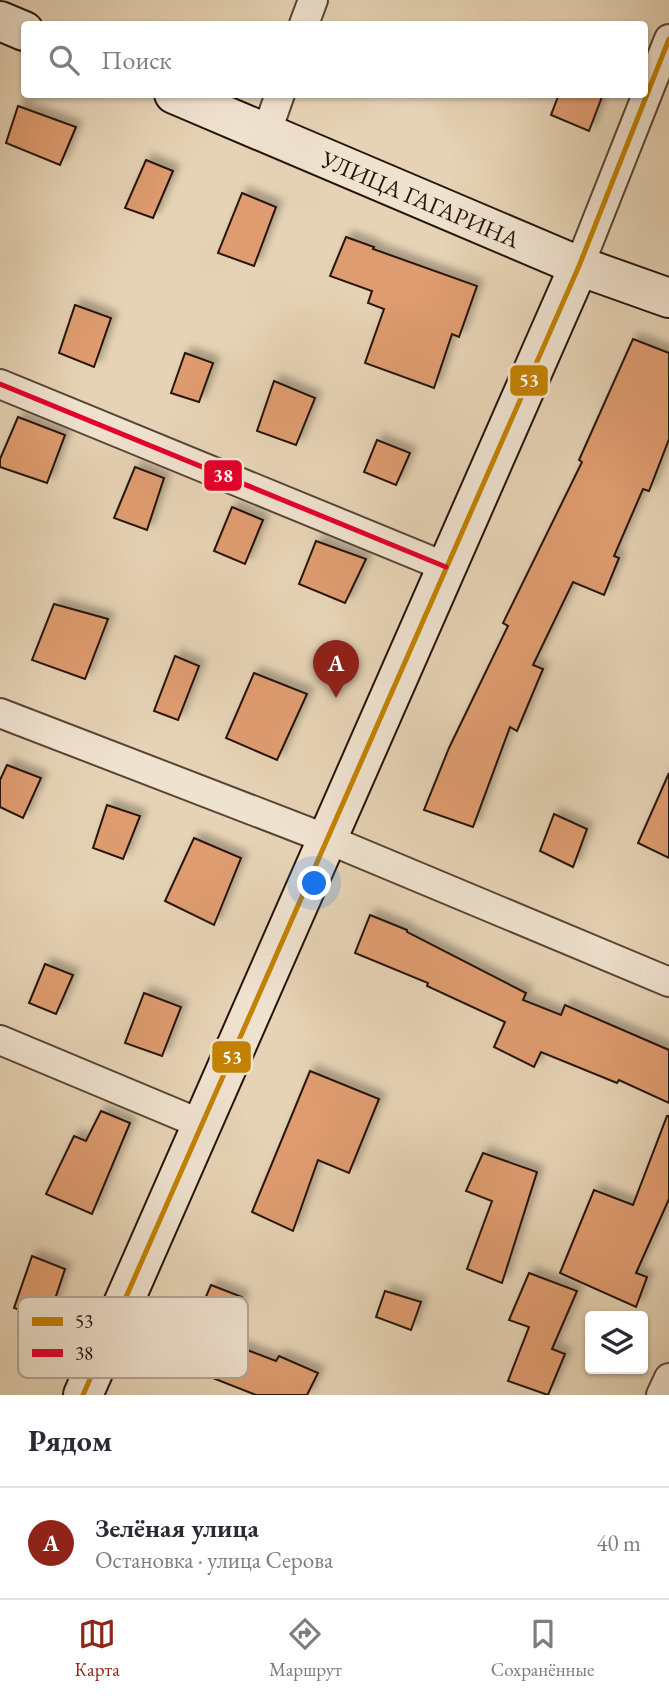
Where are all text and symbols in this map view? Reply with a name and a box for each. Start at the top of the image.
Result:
search box [21,21,648,98]
icon: search [45,41,83,79]
text: Поиск [101,43,172,77]
street label: УЛИЦА ГАГАРИНА [316,143,525,255]
line badge: 53 [509,364,549,397]
text: 53 [519,368,539,393]
line badge: 38 [203,459,243,492]
text: 38 [213,463,233,488]
pin: A [313,640,359,698]
your location [297,866,331,900]
line badge: 53 [211,1040,252,1074]
text: 53 [222,1045,242,1070]
legend [18,1297,248,1378]
text: 53 [75,1309,93,1334]
map controls [585,1311,648,1374]
button: layers [585,1311,648,1374]
text: 38 [75,1341,93,1366]
text: Рядом [28,1421,112,1460]
text: Зелёная улица [95,1511,259,1545]
text: A [43,1528,59,1558]
text: 40 m [596,1528,641,1558]
text: Остановка · улица Серова [95,1545,333,1575]
tab: Карта [75,1615,120,1682]
tab: Маршрут [269,1615,342,1682]
tab: Сохранённые [491,1615,594,1682]

